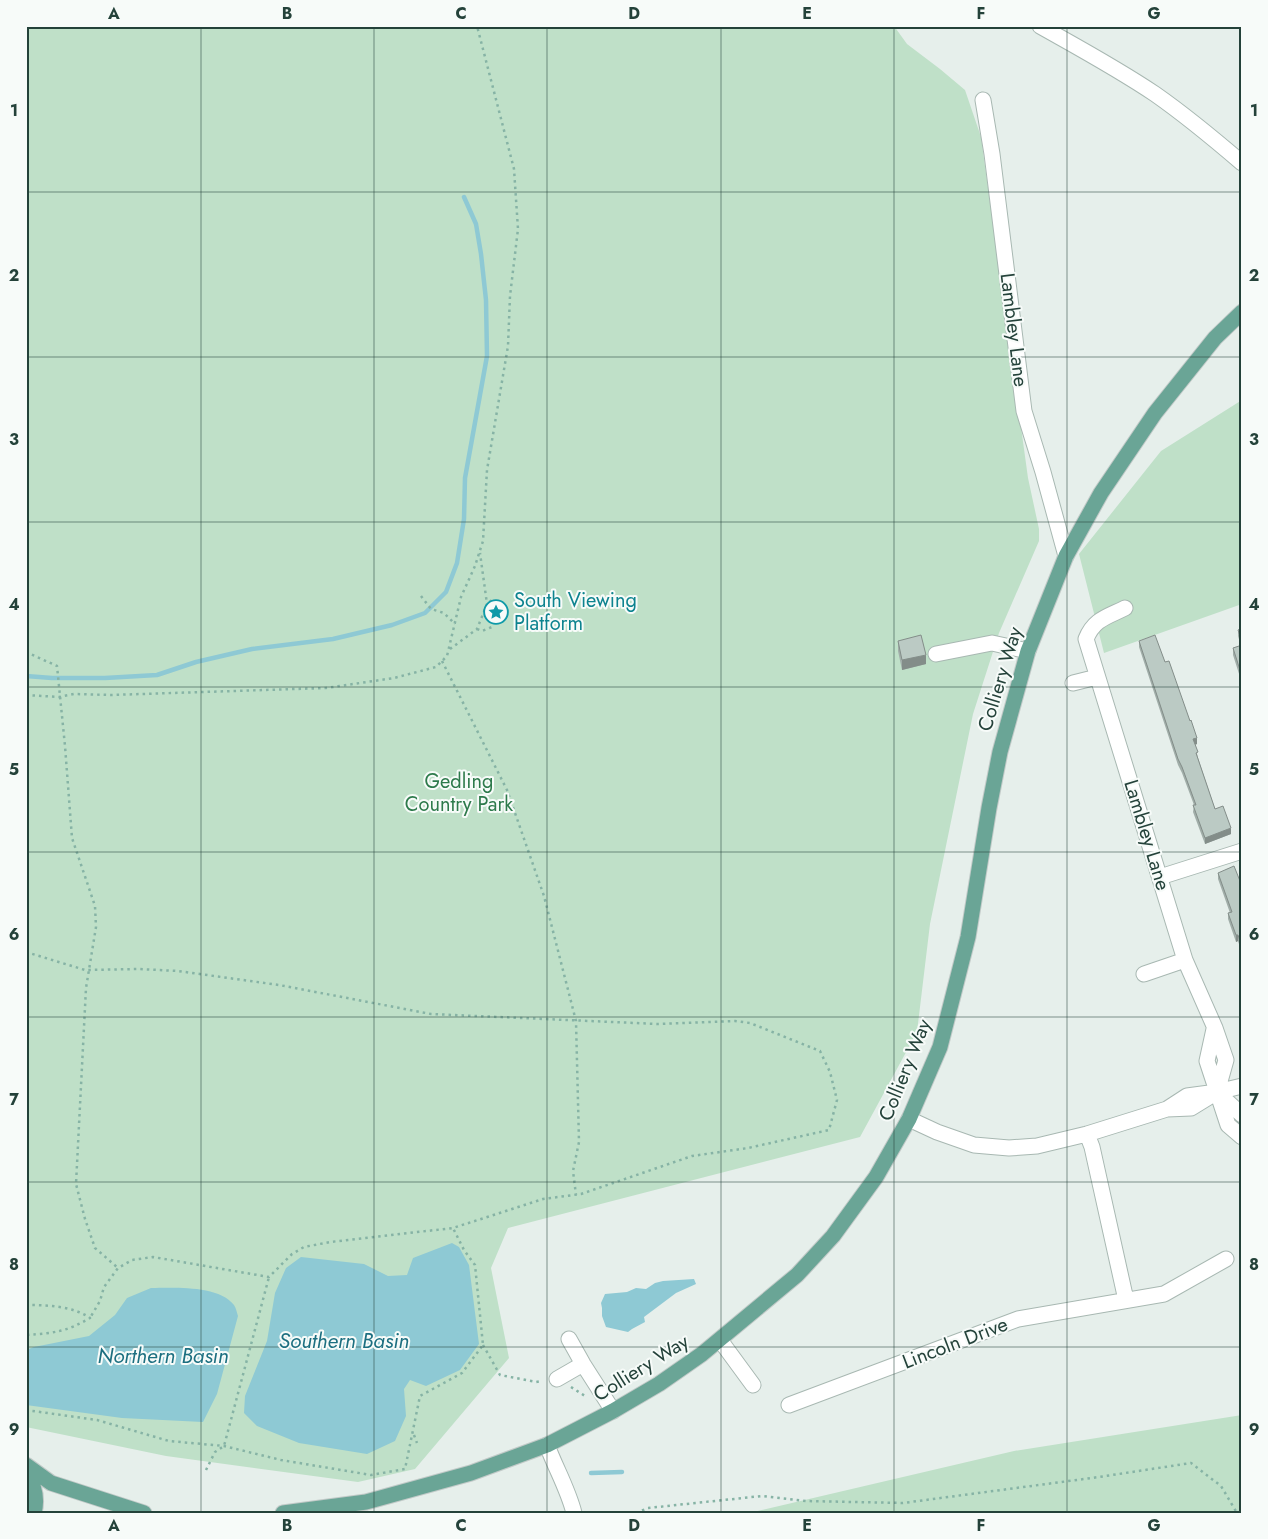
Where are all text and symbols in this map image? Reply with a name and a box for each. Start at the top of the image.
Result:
text: A [107,2,120,25]
text: B [282,2,292,25]
text: C [455,2,467,25]
text: D [628,2,640,25]
text: E [802,2,812,25]
text: F [977,2,985,25]
text: G [1147,2,1161,25]
text: 1 [10,99,18,122]
text: 1 [1250,99,1258,122]
text: 2 [9,264,19,287]
text: 2 [1249,264,1259,287]
street label: Lambley Lane [993,271,1035,389]
text: 3 [9,428,19,451]
text: 3 [1249,428,1259,451]
place label: South Viewing Platform [514,586,637,638]
text: 4 [8,593,20,616]
text: 4 [1248,593,1260,616]
place icon: South Viewing Platform [483,599,509,625]
street label: Colliery Way [970,623,1030,735]
text: 5 [9,758,19,781]
text: 5 [1249,758,1259,781]
park label: Gedling Country Park [405,767,513,819]
street label: Lambley Lane [1116,776,1178,894]
text: 6 [9,923,19,946]
text: 6 [1249,923,1259,946]
street label: Colliery Way [871,1014,939,1125]
text: 7 [9,1088,19,1111]
text: 7 [1249,1088,1259,1111]
text: 8 [9,1253,19,1276]
text: 8 [1249,1253,1259,1276]
street label: Lincoln Drive [898,1310,1012,1376]
water label: Southern Basin [279,1326,409,1356]
street label: Colliery Way [588,1327,695,1409]
water label: Northern Basin [97,1341,229,1371]
text: 9 [9,1418,19,1441]
text: 9 [1249,1418,1259,1441]
text: A [107,1514,120,1537]
text: B [282,1514,292,1537]
text: C [455,1514,467,1537]
text: D [628,1514,640,1537]
text: E [802,1514,812,1537]
text: F [977,1514,985,1537]
text: G [1147,1514,1161,1537]

